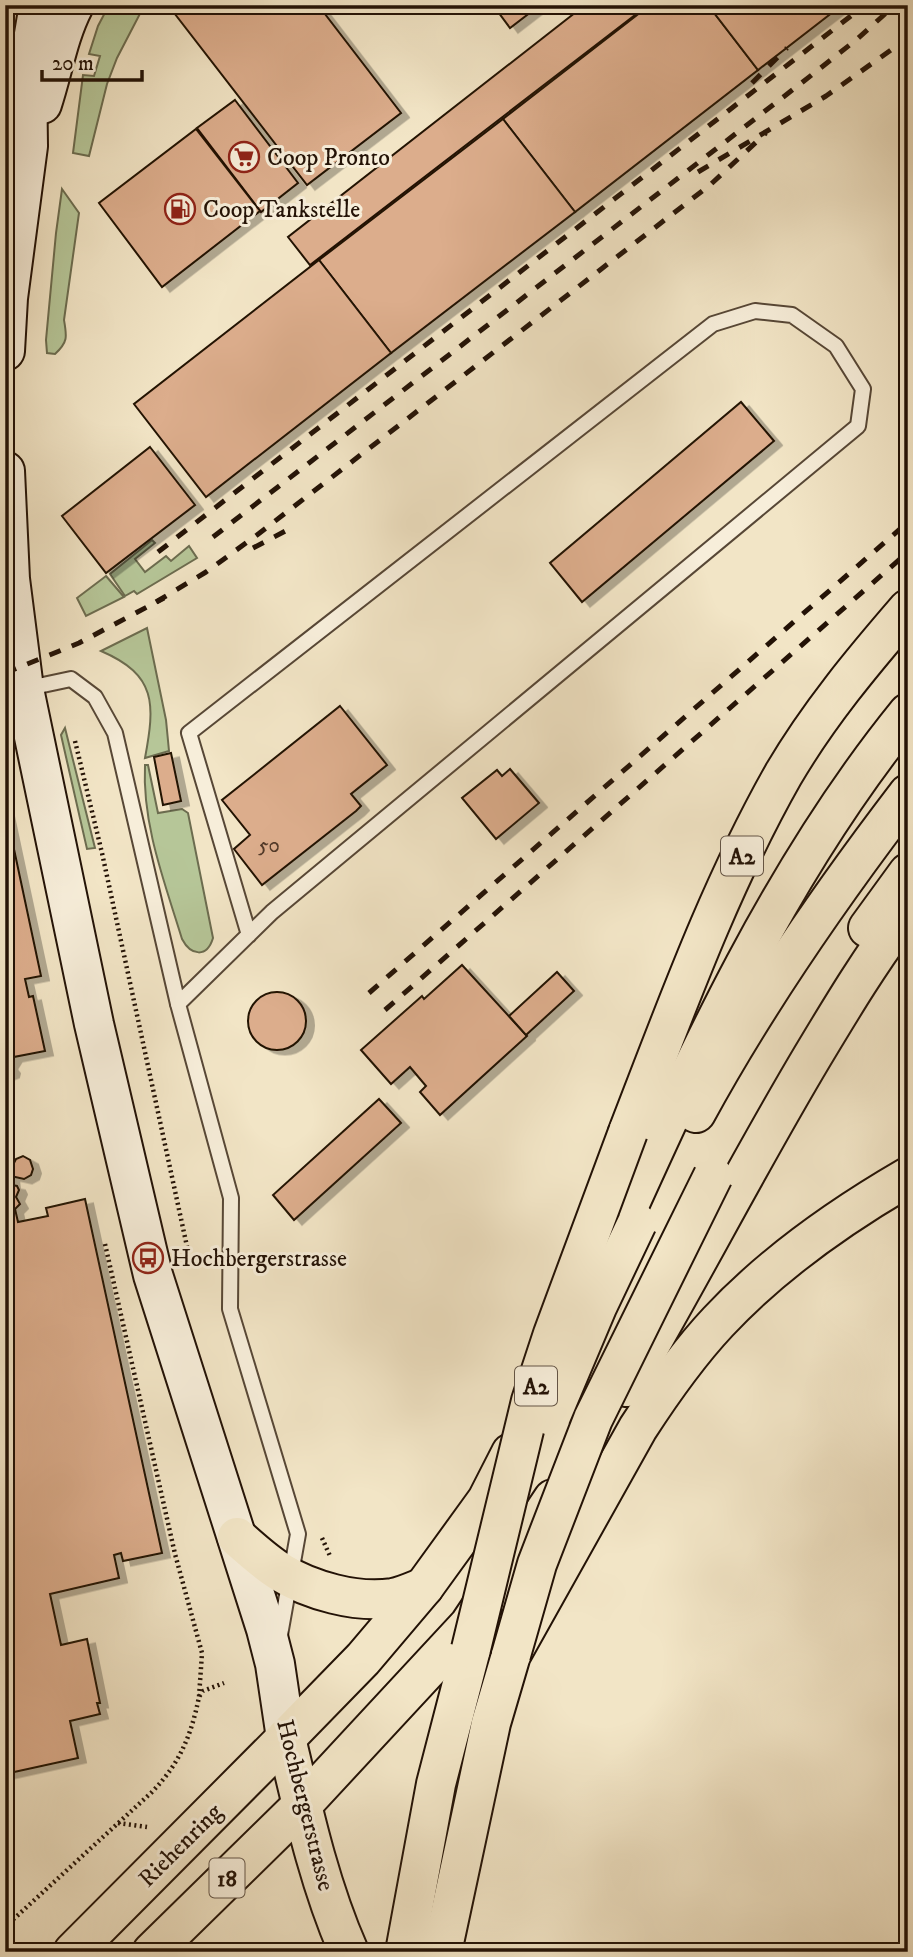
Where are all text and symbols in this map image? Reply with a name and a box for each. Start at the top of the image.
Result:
scale bar [42,38,142,82]
text: 20 m [52,51,94,77]
supermarket icon: Coop Pronto [227,140,261,174]
place label: Coop Pronto [267,143,390,173]
fuel station icon: Coop Tankstelle [163,192,197,226]
place label: Coop Tankstelle [203,195,360,225]
house number: 50 [258,833,280,859]
road number: A2 [721,836,763,876]
bus stop icon: Hochbergerstrasse [131,1241,165,1275]
place label: Hochbergerstrasse [171,1244,347,1274]
road number: A2 [515,1366,557,1406]
street label: Hochbergerstrasse [269,1716,341,1894]
street label: Riehenring [132,1797,229,1894]
road number: 18 [210,1858,244,1898]

